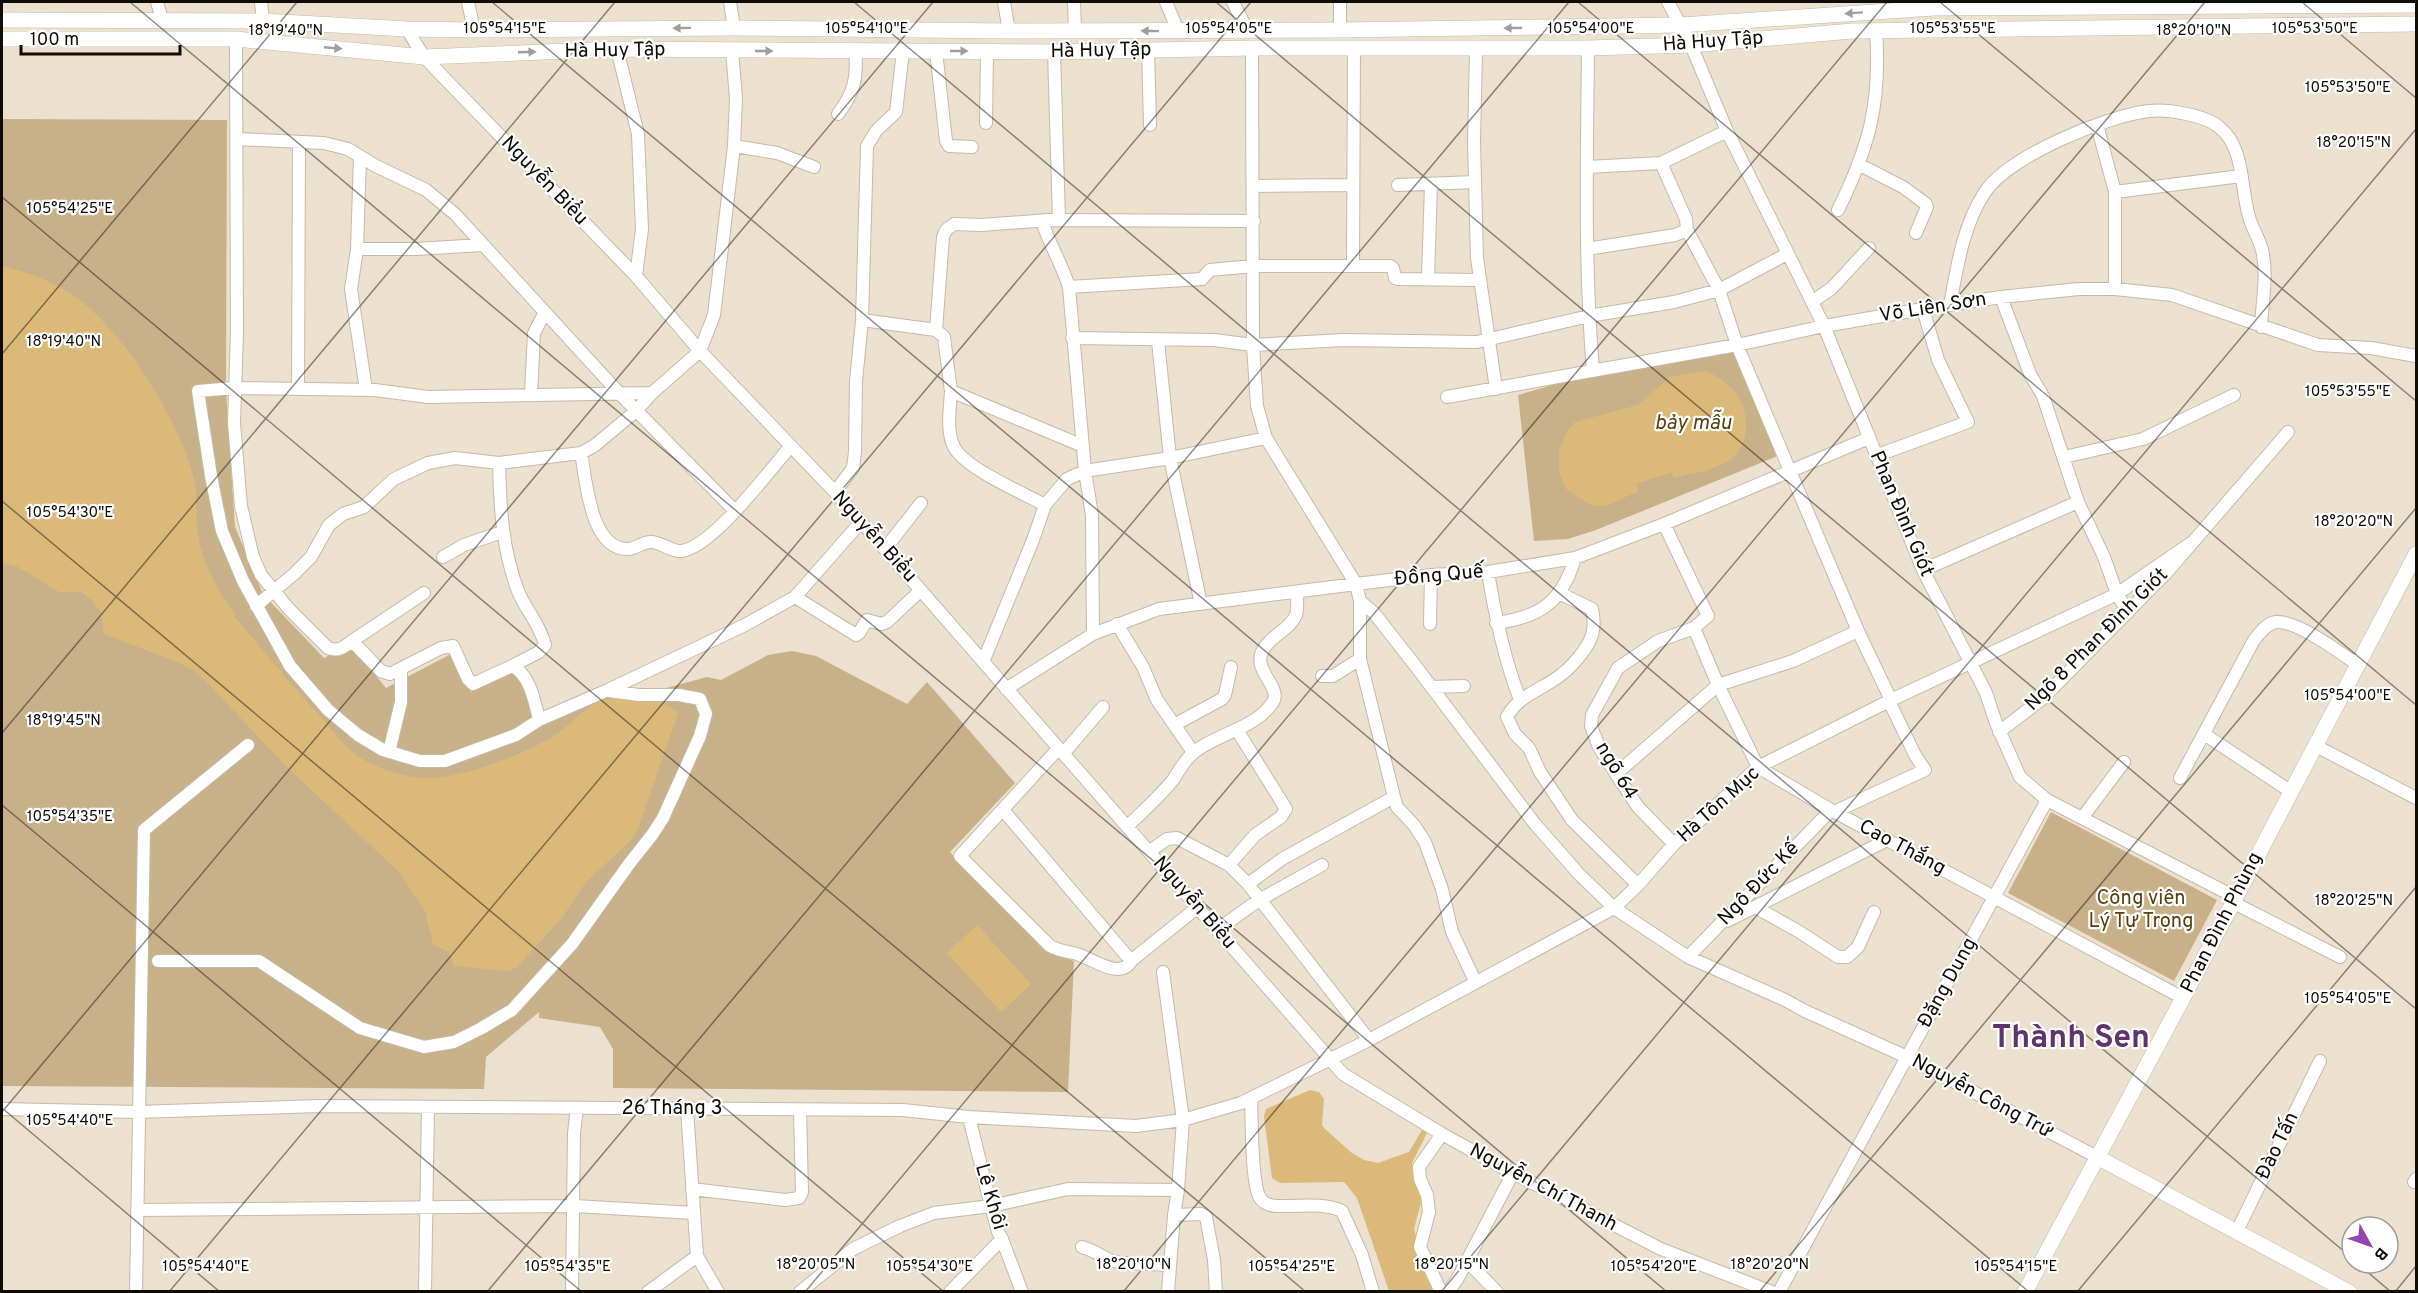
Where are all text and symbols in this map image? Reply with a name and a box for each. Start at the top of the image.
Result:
one-way arrow [1845,8,1864,18]
scale bar [21,18,180,56]
text: 105°54'15"E [464,20,546,39]
text: 105°54'10"E [825,20,909,39]
text: 105°54'05"E [1186,20,1272,39]
text: 105°54'00"E [1548,20,1635,39]
text: 105°53'55"E [1910,20,1996,39]
text: 105°53'50"E [2272,20,2358,39]
text: 18°19'40"N [249,22,323,41]
text: 18°20'10"N [2157,22,2231,41]
one-way arrow [672,23,691,33]
one-way arrow [1503,23,1522,33]
one-way arrow [1140,26,1159,36]
street label: Hà Huy Tập [1662,26,1764,58]
text: 100 m [30,29,79,52]
street label: Hà Huy Tập [564,37,666,65]
street label: Hà Huy Tập [1050,37,1152,65]
one-way arrow [323,43,342,53]
one-way arrow [754,46,773,56]
one-way arrow [949,46,968,56]
one-way arrow [518,48,537,57]
text: 105°53'50"E [2305,79,2391,98]
street label: Nguyễn Biểu [495,129,595,231]
text: 18°20'15"N [2317,134,2391,153]
text: 105°54'25"E [27,200,113,219]
street label: Võ Liên Sơn [1878,287,1988,329]
text: 18°19'40"N [27,333,101,352]
text: 105°53'55"E [2305,383,2391,402]
water label: bảy mẫu [1655,409,1732,437]
street label: Phan Đình Giót [1863,447,1939,581]
street label: Nguyễn Biểu [826,484,924,588]
text: 105°54'30"E [27,504,113,523]
text: 18°20'20"N [2315,513,2393,532]
street label: Đồng Quế [1393,558,1488,593]
street label: Ngõ 8 Phan Đình Giót [2020,563,2174,717]
text: 105°54'00"E [2305,687,2392,706]
text: 18°19'45"N [27,712,101,731]
street label: ngõ 64 [1589,737,1643,805]
street label: Hà Tôn Mục [1672,761,1766,849]
text: 105°54'35"E [27,808,113,827]
street label: Cao Thắng [1854,812,1951,882]
street label: Ngô Đức Kế [1712,833,1808,932]
street label: Phan Đình Phùng [2175,848,2269,998]
street label: Nguyễn Biểu [1146,849,1244,955]
park label: Công viên Lý Tự Trọng [2088,886,2194,935]
text: 18°20'25"N [2315,892,2393,911]
street label: Đặng Dung [1913,933,1983,1033]
text: 105°54'05"E [2305,990,2391,1009]
district label: Thành Sen [1992,1019,2150,1059]
street label: Nguyễn Công Trứ [1907,1047,2058,1145]
street label: 26 Tháng 3 [621,1096,723,1122]
street label: Đào Tấn [2250,1108,2305,1184]
text: 105°54'40"E [27,1112,113,1131]
street label: Nguyễn Chí Thanh [1464,1136,1623,1238]
street label: Lê Khôi [968,1161,1012,1233]
north arrow [2340,1215,2400,1275]
text: B [2369,1243,2391,1264]
text: 18°20'05"N [777,1256,855,1275]
text: 18°20'10"N [1097,1256,1171,1275]
text: 18°20'15"N [1415,1256,1489,1275]
text: 18°20'20"N [1731,1256,1809,1275]
text: 105°54'40"E [163,1258,249,1277]
text: 105°54'35"E [525,1258,611,1277]
text: 105°54'30"E [887,1258,973,1277]
text: 105°54'25"E [1249,1258,1335,1277]
text: 105°54'20"E [1611,1258,1697,1277]
text: 105°54'15"E [1975,1258,2057,1277]

